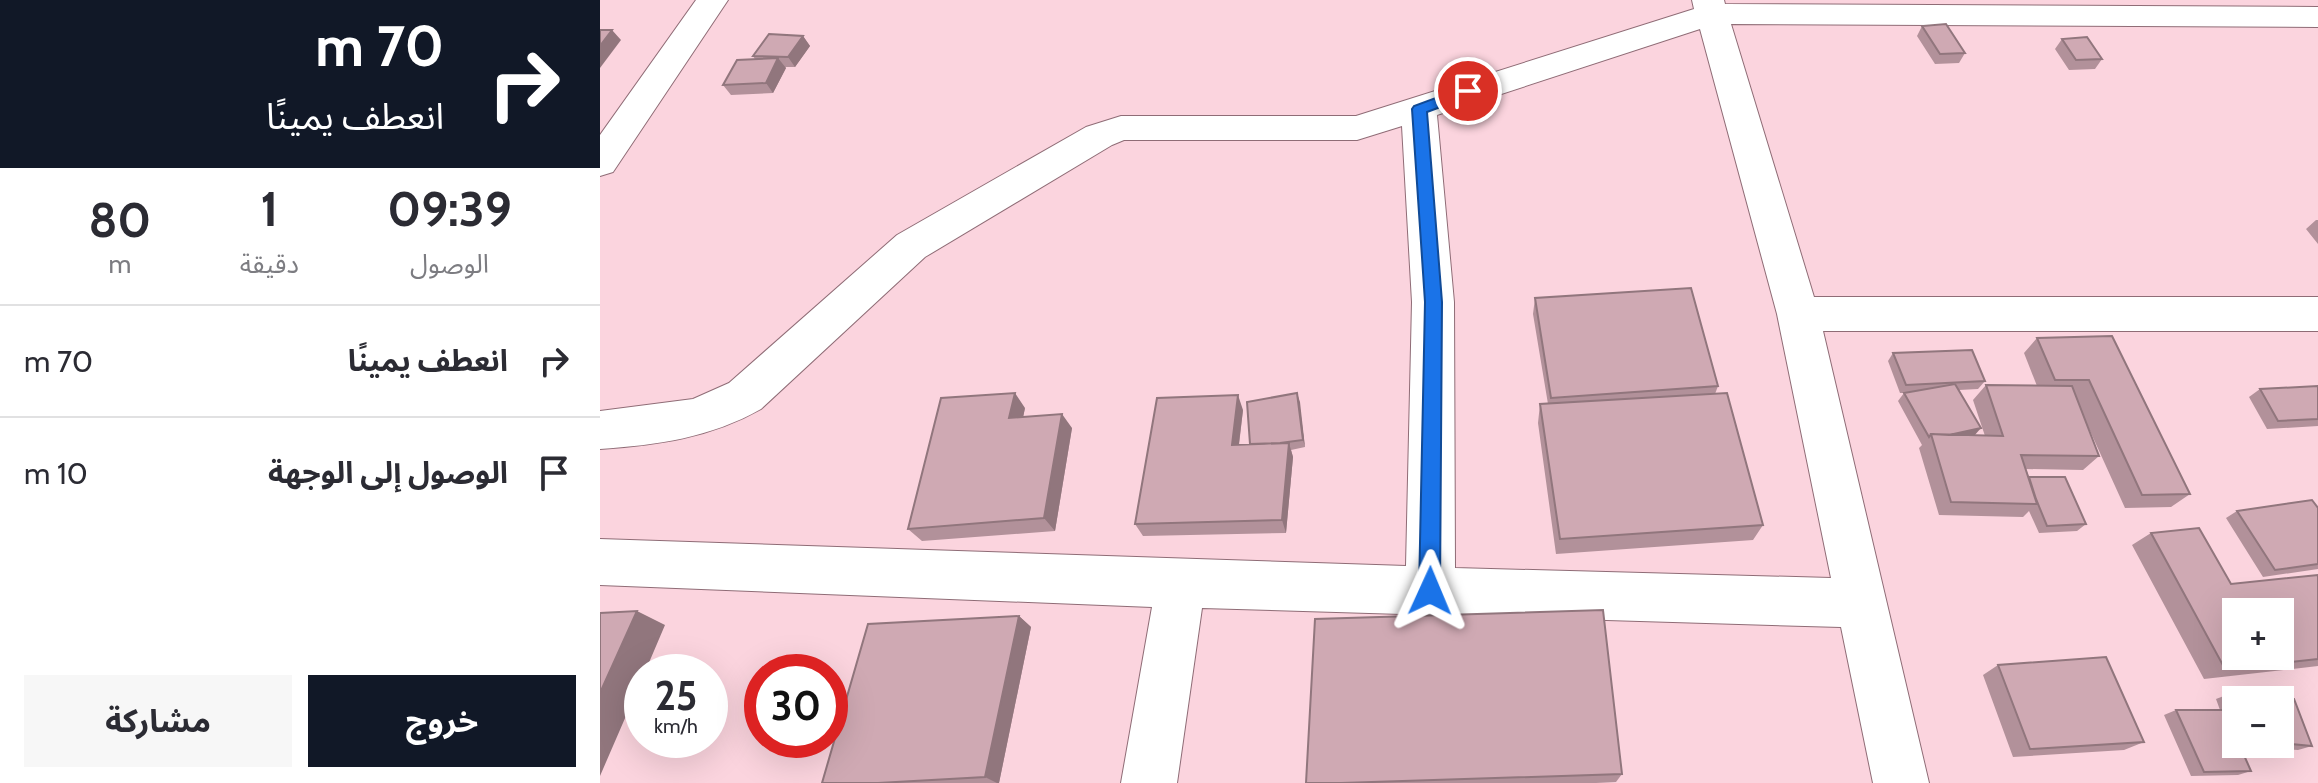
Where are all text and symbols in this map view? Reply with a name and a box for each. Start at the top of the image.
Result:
text: 70 m [315,12,444,80]
icon: right [472,32,576,136]
pin [1434,57,1502,125]
icon: arrive [1446,69,1490,113]
text: انعطف يمينًا [266,94,444,138]
text: 1 [260,180,278,238]
text: 09:39 [387,180,512,238]
text: 80 [88,191,151,249]
text: m [108,248,131,280]
text: دقيقة [240,248,299,280]
text: الوصول [410,248,489,280]
icon: right [532,339,576,383]
text: انعطف يمينًا [348,342,508,379]
text: 70 m [24,343,93,380]
icon: arrive [532,451,576,495]
text: الوصول إلى الوجهة [268,454,508,491]
text: 10 m [24,455,88,492]
position arrow [1388,549,1472,633]
map controls [2222,598,2294,758]
button: + [2222,598,2294,670]
speed limit sign: 30 [744,654,848,758]
text: 25 [655,671,697,720]
button: مشاركة [24,675,292,767]
button: خروج [308,675,576,767]
button: − [2222,686,2294,758]
text: km/h [654,714,698,738]

